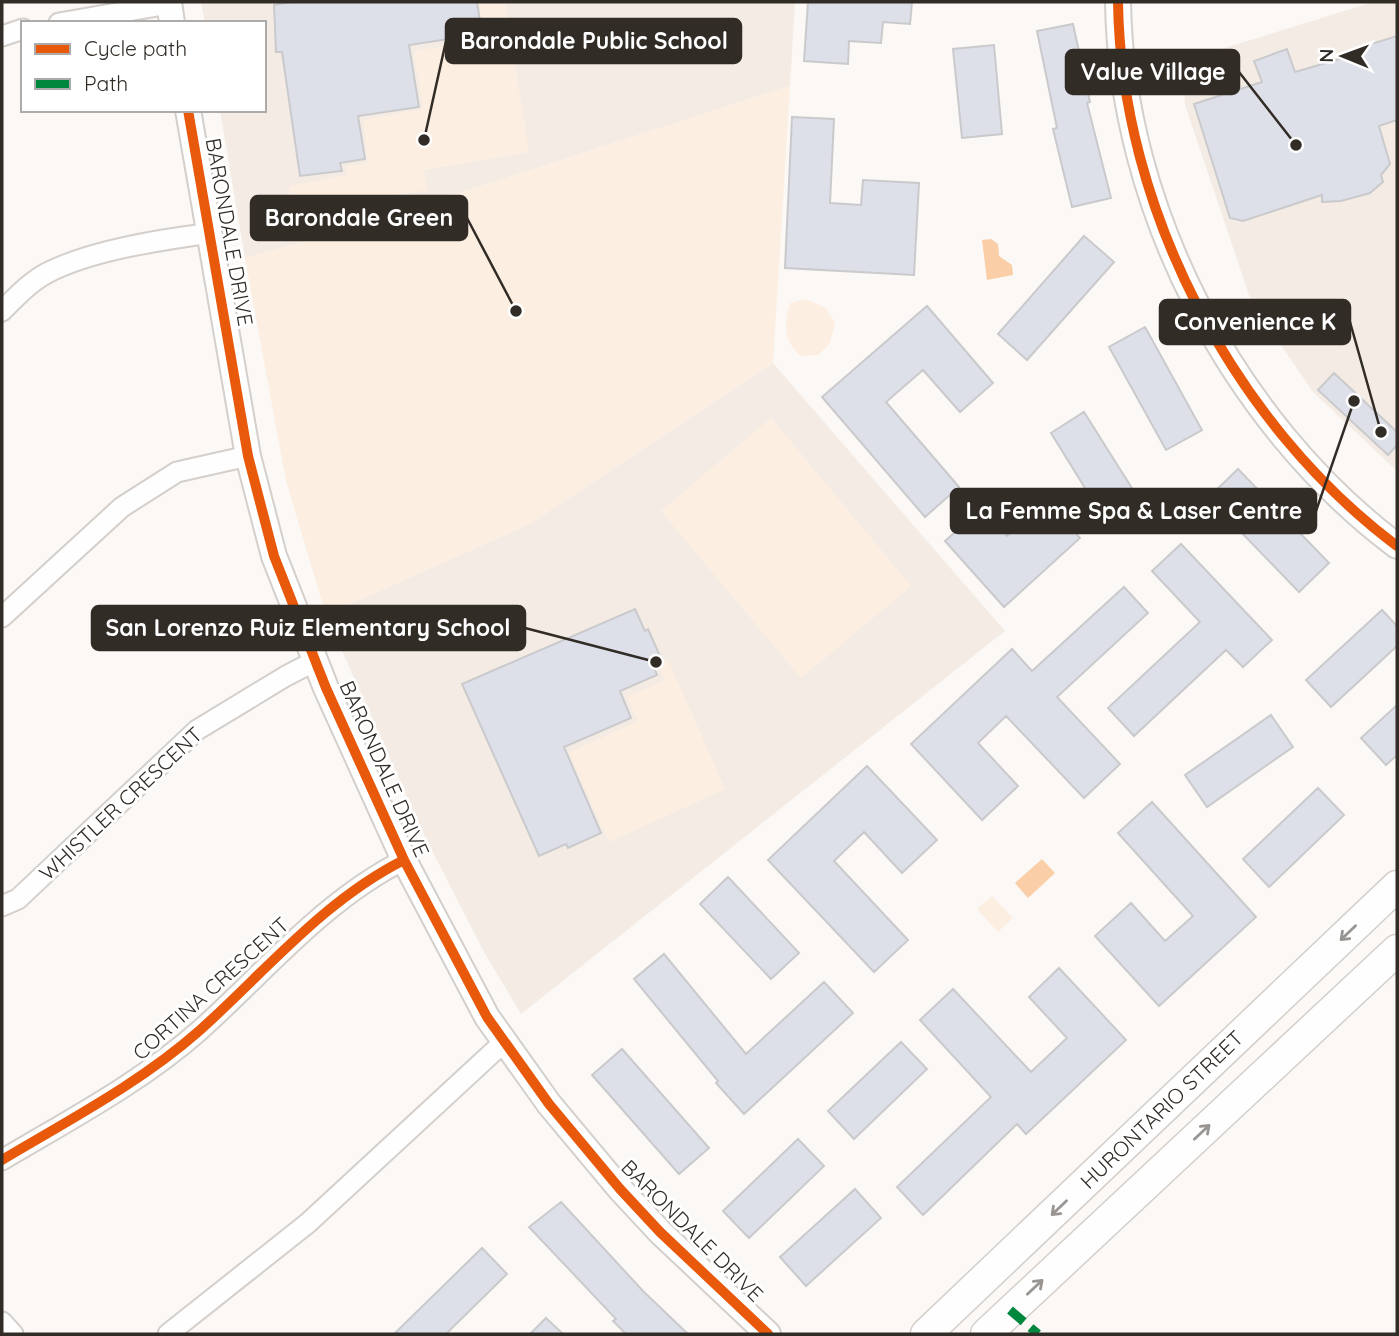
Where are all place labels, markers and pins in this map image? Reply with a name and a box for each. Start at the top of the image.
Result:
callout: Barondale Public School [446,19,741,63]
callout: Value Village [1066,50,1239,94]
callout: Barondale Green [251,196,467,240]
callout: Convenience K [1160,300,1350,344]
callout: La Femme Spa & Laser Centre [951,489,1316,533]
callout: San Lorenzo Ruiz Elementary School [92,606,525,650]

